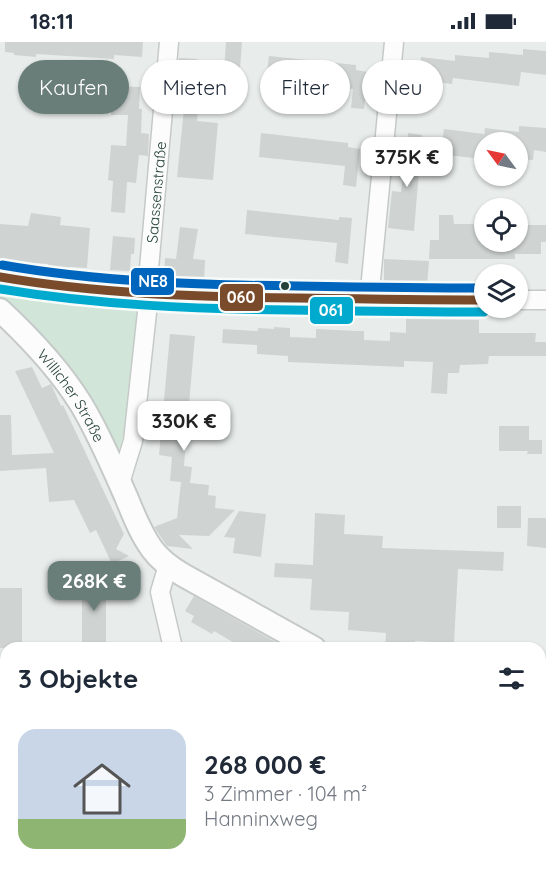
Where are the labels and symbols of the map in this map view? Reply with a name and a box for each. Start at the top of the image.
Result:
north arrow [474,132,528,186]
pin: 375K € [358,137,456,188]
street label: Saassenstraße [142,140,170,244]
line badge: NE8 [130,267,175,296]
text: NE8 [138,271,168,291]
unlabelled marker [279,280,291,292]
line badge: 060 [219,283,264,312]
text: 060 [227,287,255,307]
line badge: 061 [309,296,354,325]
text: 061 [319,300,343,320]
street label: Willicher Straße [34,345,109,445]
pin: 330K € [135,401,233,452]
pin: 268K € [45,561,143,612]

